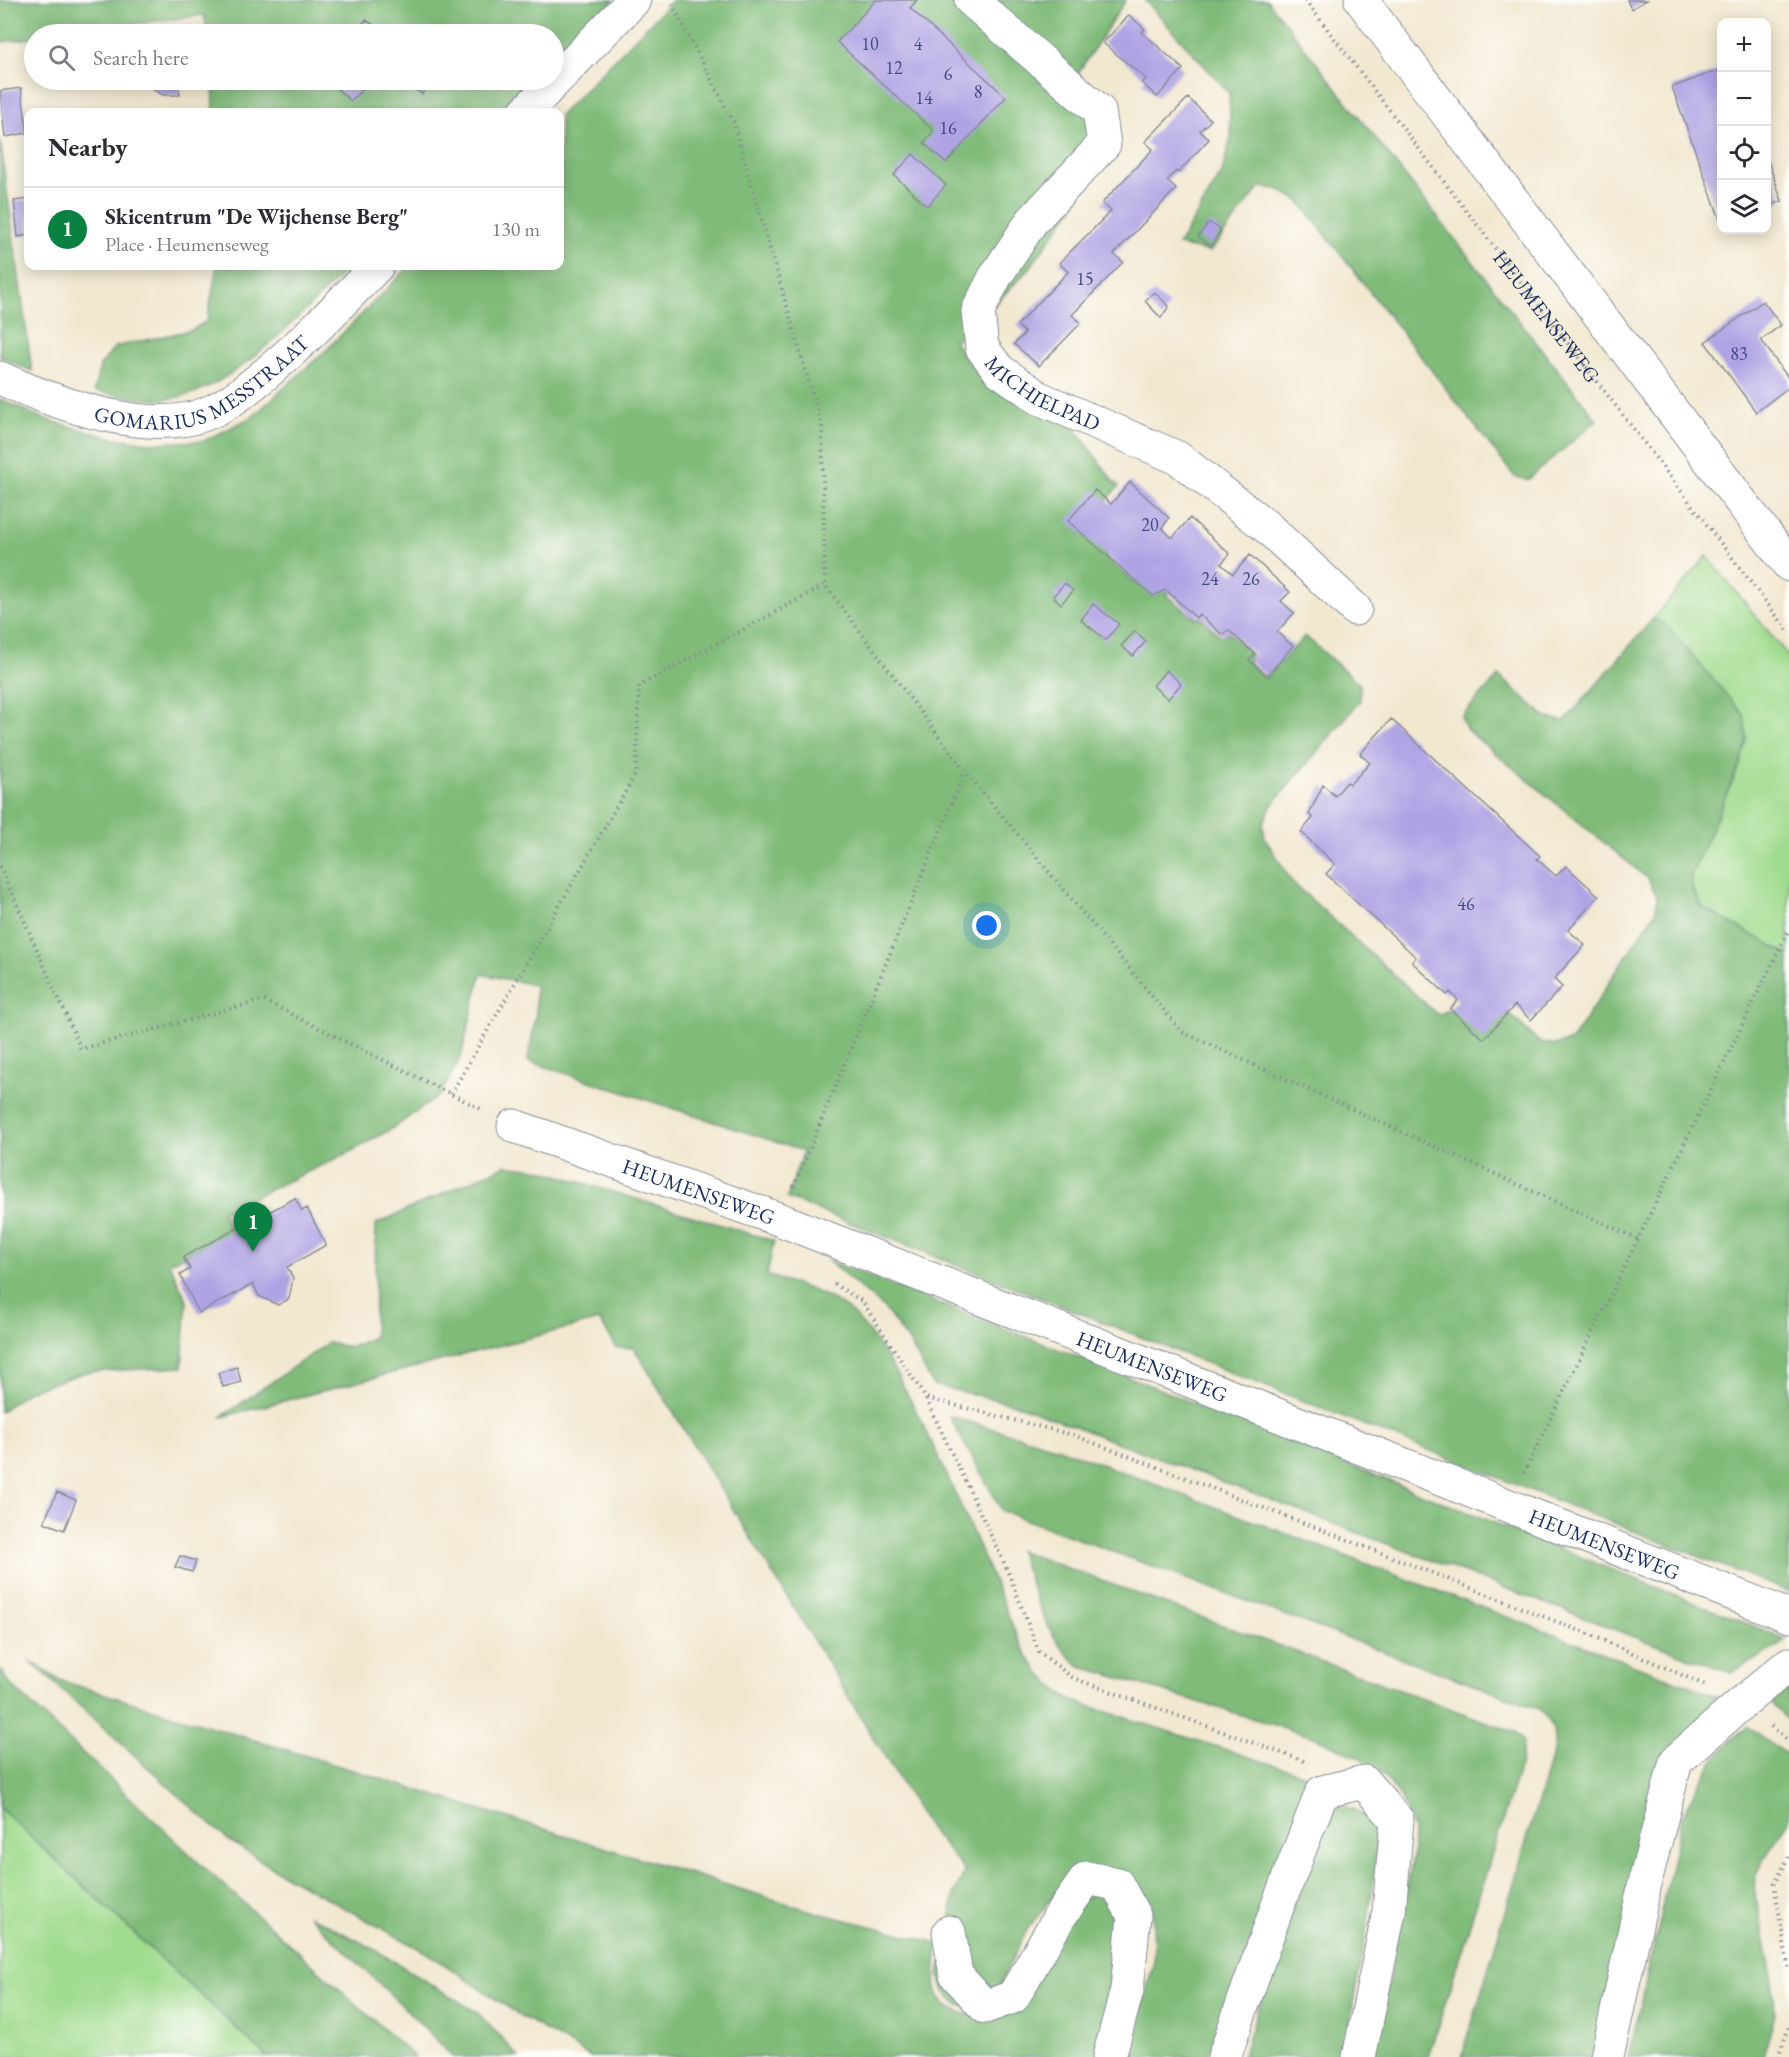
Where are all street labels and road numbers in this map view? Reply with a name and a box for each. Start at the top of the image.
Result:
street label: HEUMENSEWEG [1488,244,1606,388]
street label: GOMARIUS MESSTRAAT [92,328,315,435]
street label: MICHIELPAD [979,350,1105,436]
street label: HEUMENSEWEG [619,1152,779,1230]
street label: HEUMENSEWEG [1073,1324,1232,1408]
street label: HEUMENSEWEG [1525,1502,1684,1585]

